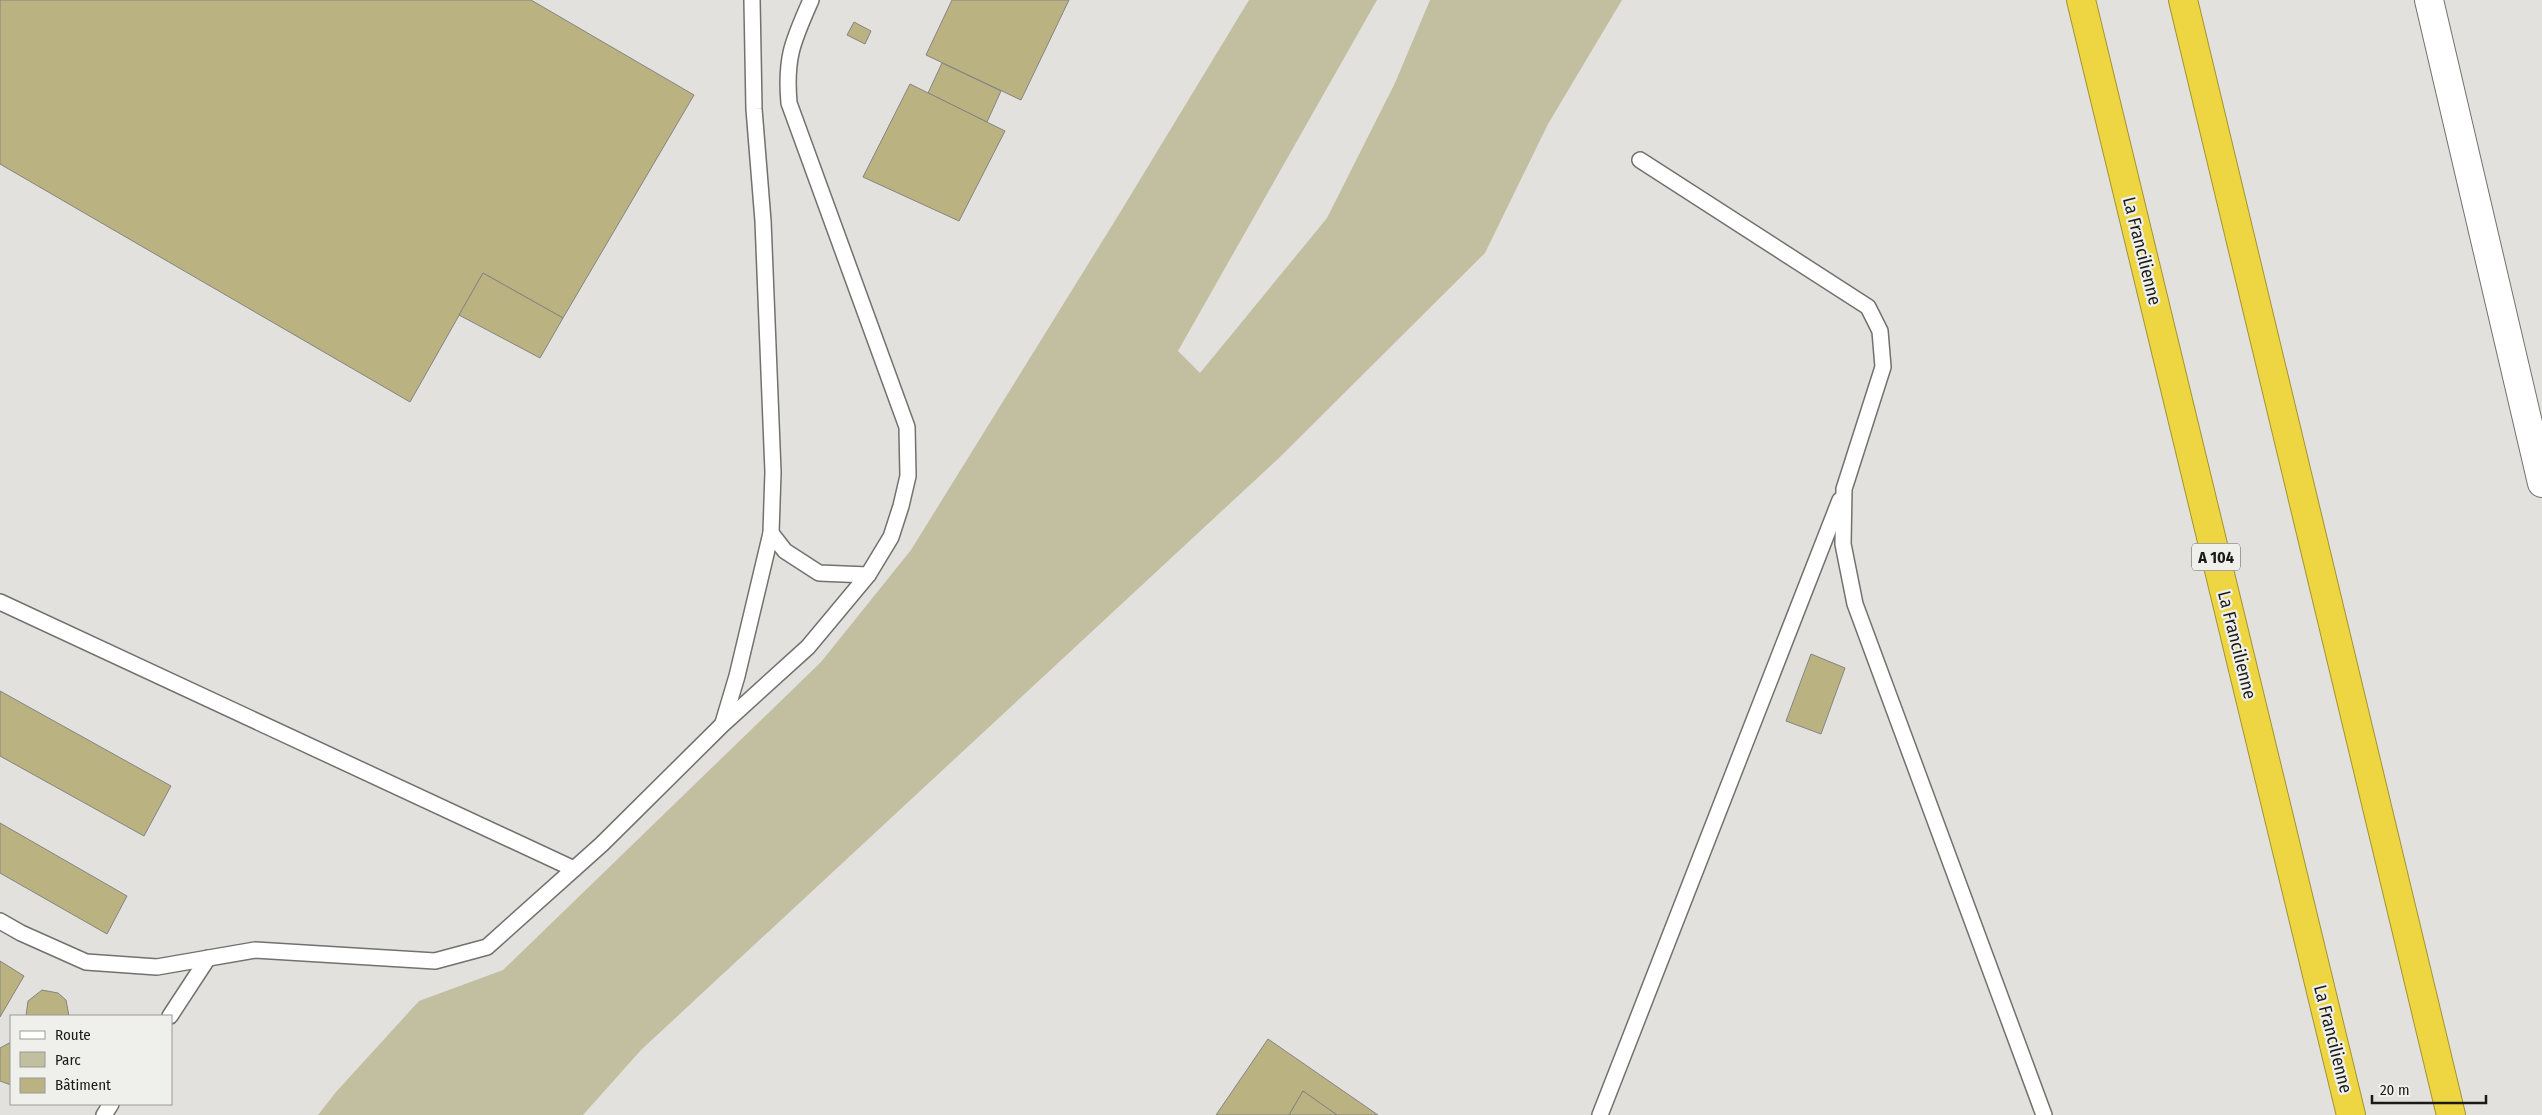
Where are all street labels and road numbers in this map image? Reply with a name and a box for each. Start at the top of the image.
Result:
street label: La Francilienne [2118,195,2166,307]
road number: A 104 [2192,544,2240,570]
street label: La Francilienne [2213,589,2261,701]
street label: La Francilienne [2309,983,2357,1095]

